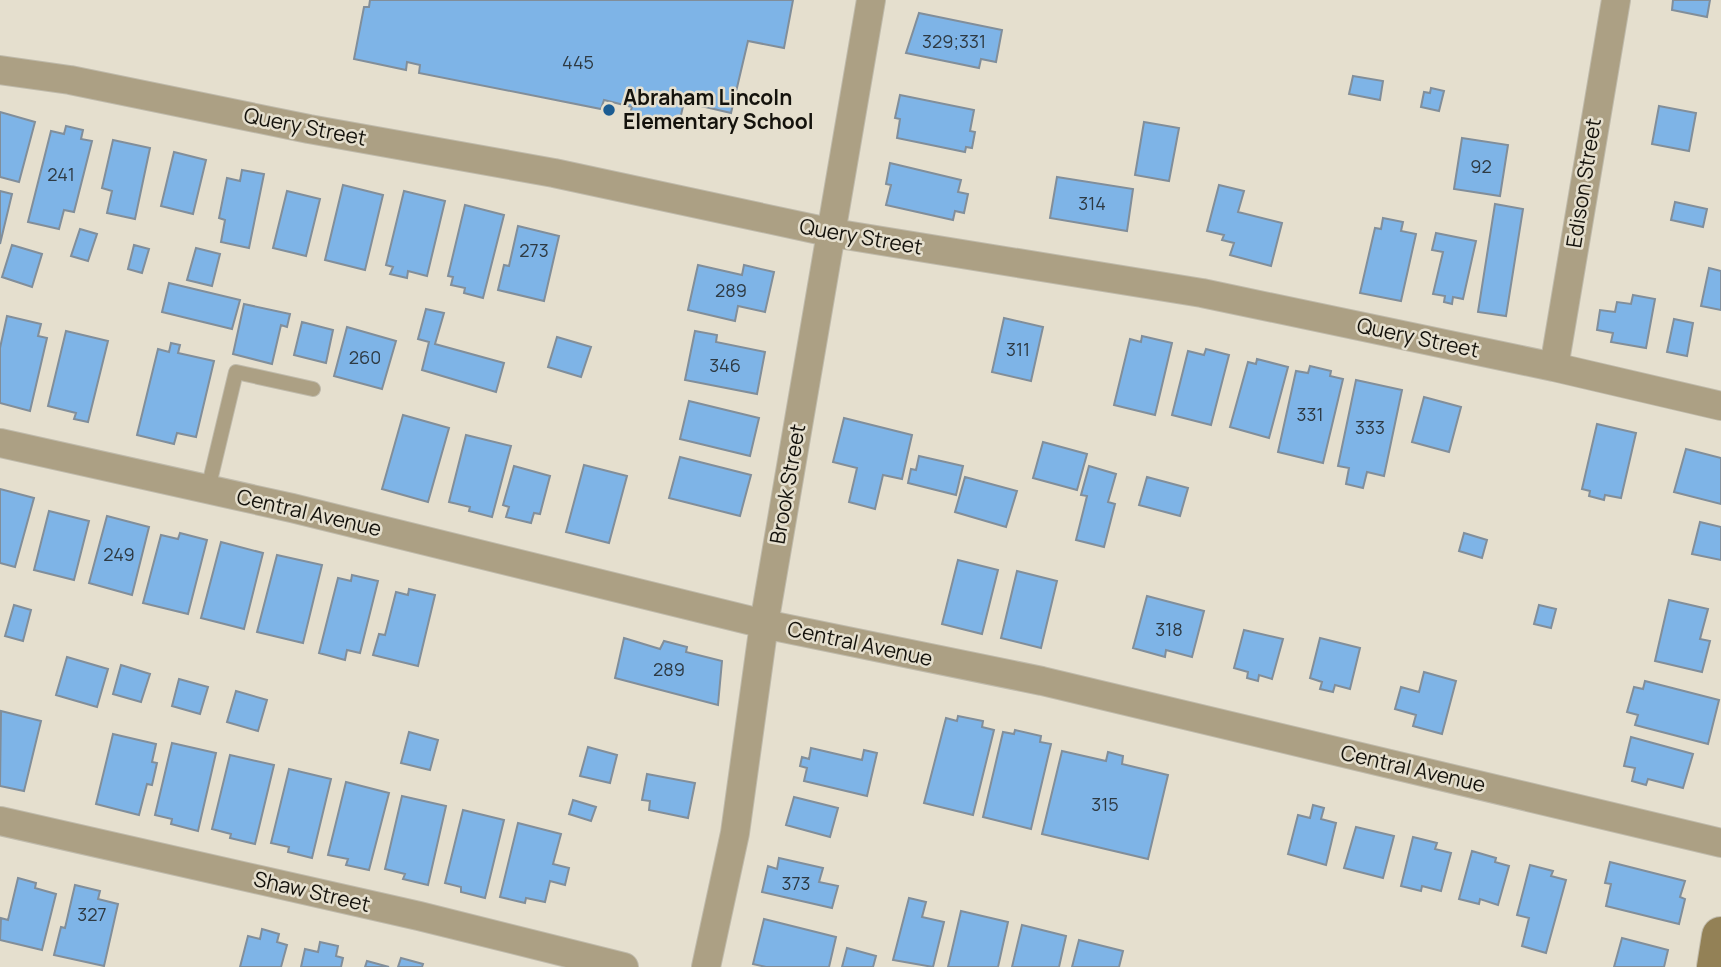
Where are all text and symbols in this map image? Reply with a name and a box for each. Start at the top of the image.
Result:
house number: 329;331 [922,29,986,53]
house number: 445 [562,50,594,74]
place label: Abraham Lincoln Elementary School [623,83,814,135]
street label: Query Street [241,100,369,152]
marker: Abraham Lincoln Elementary School [601,102,617,118]
street label: Edison Street [1559,116,1607,250]
house number: 92 [1470,154,1492,178]
house number: 241 [47,162,75,186]
house number: 314 [1078,191,1106,215]
street label: Query Street [798,211,925,261]
house number: 273 [519,238,549,262]
house number: 289 [715,278,747,302]
street label: Query Street [1354,310,1482,364]
house number: 311 [1006,337,1030,361]
house number: 260 [349,345,381,369]
house number: 346 [709,353,741,377]
house number: 331 [1297,402,1323,426]
house number: 333 [1355,415,1385,439]
street label: Brook Street [763,422,811,546]
street label: Central Avenue [234,482,384,542]
house number: 249 [103,542,135,566]
street label: Central Avenue [785,614,935,672]
house number: 318 [1155,617,1183,641]
house number: 289 [653,657,685,681]
street label: Central Avenue [1338,738,1488,798]
house number: 315 [1091,792,1119,816]
street label: Shaw Street [251,864,373,918]
house number: 373 [782,871,810,895]
house number: 327 [77,902,107,926]

